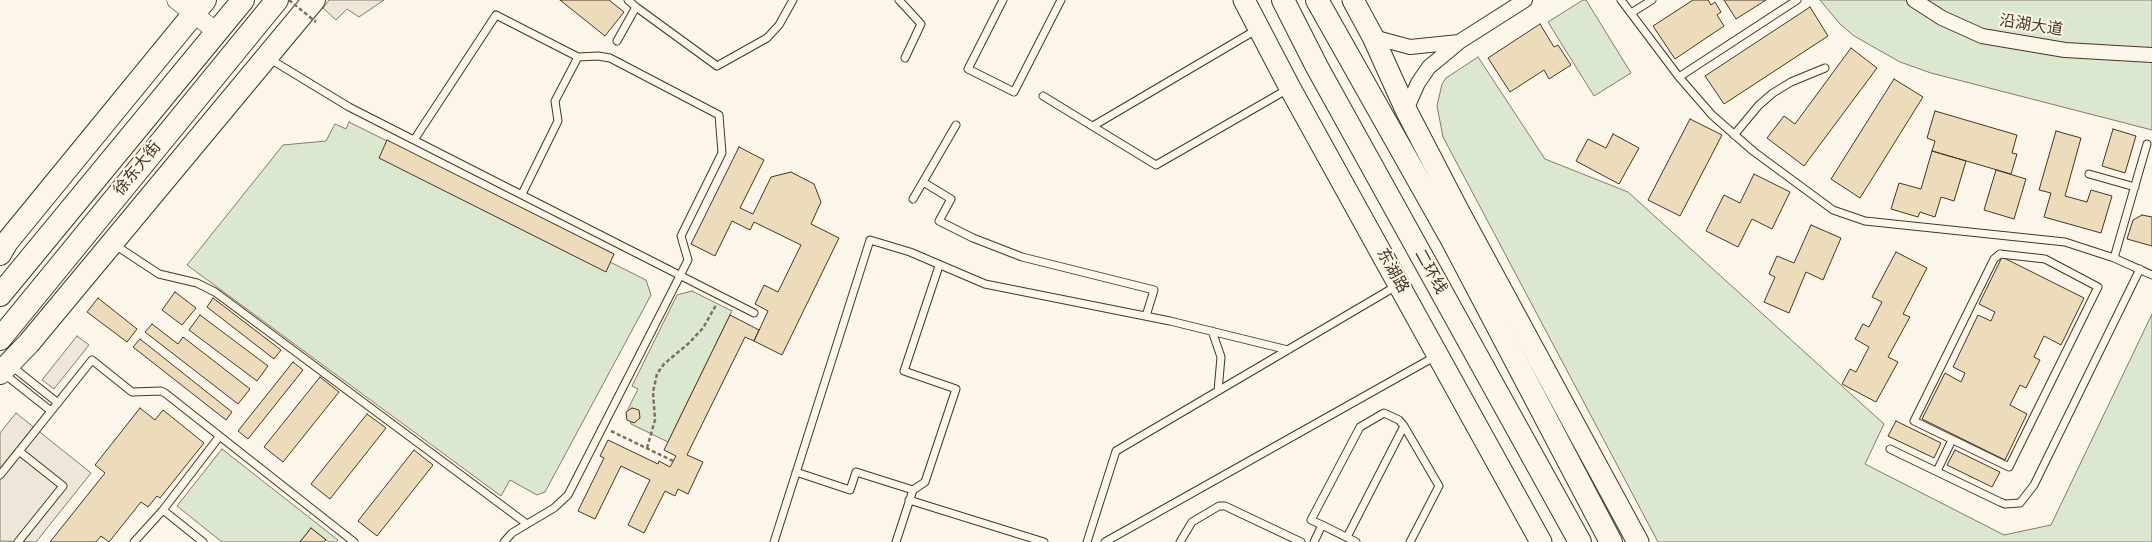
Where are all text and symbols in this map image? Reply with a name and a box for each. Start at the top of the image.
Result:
street label: 沿湖大道 [1998,12,2064,40]
street label: 徐东大街 [110,138,166,200]
street label: 东湖路 [1372,245,1412,297]
street label: 二环线 [1410,246,1450,298]

